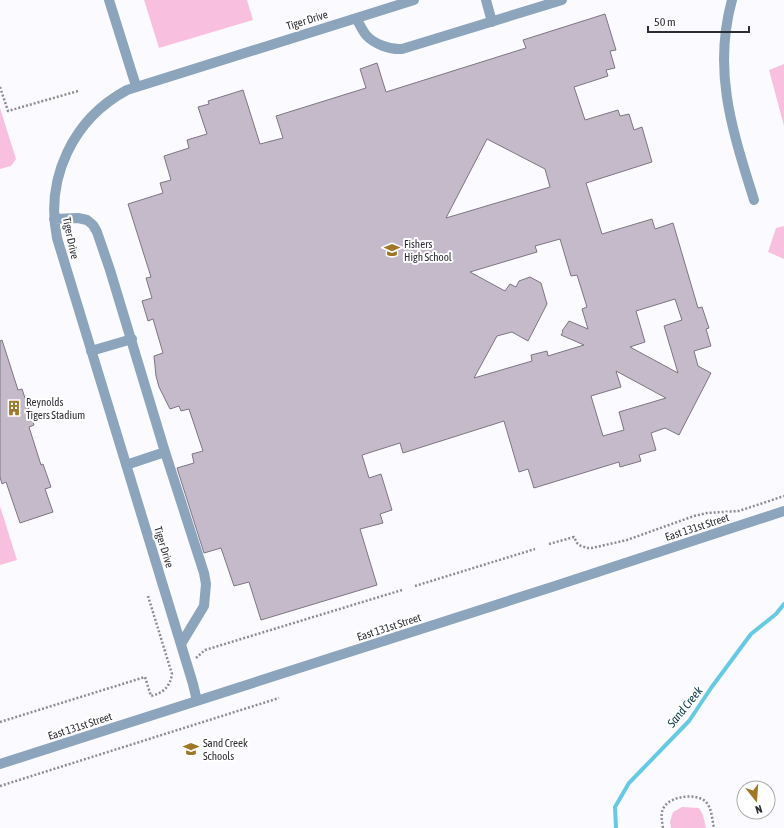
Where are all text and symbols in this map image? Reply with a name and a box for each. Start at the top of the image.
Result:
street label: Tiger Drive [285,8,329,32]
scale bar [648,8,749,34]
text: 50 m [654,15,676,29]
street label: Tiger Drive [61,216,81,260]
place label: Fishers High School [404,238,452,263]
school or university icon: Fishers High School [383,241,401,259]
place label: Reynolds Tigers Stadium [26,396,85,421]
building icon: Reynolds Tigers Stadium [5,399,23,417]
street label: East 131st Street [663,511,731,543]
street label: Tiger Drive [152,525,176,569]
street label: East 131st Street [355,611,423,643]
water label: Sand Creek [664,683,706,731]
street label: East 131st Street [46,710,114,742]
place label: Sand Creek Schools [203,737,248,762]
school or university icon: Sand Creek Schools [182,740,200,758]
north arrow [736,780,776,820]
text: N [754,803,764,816]

